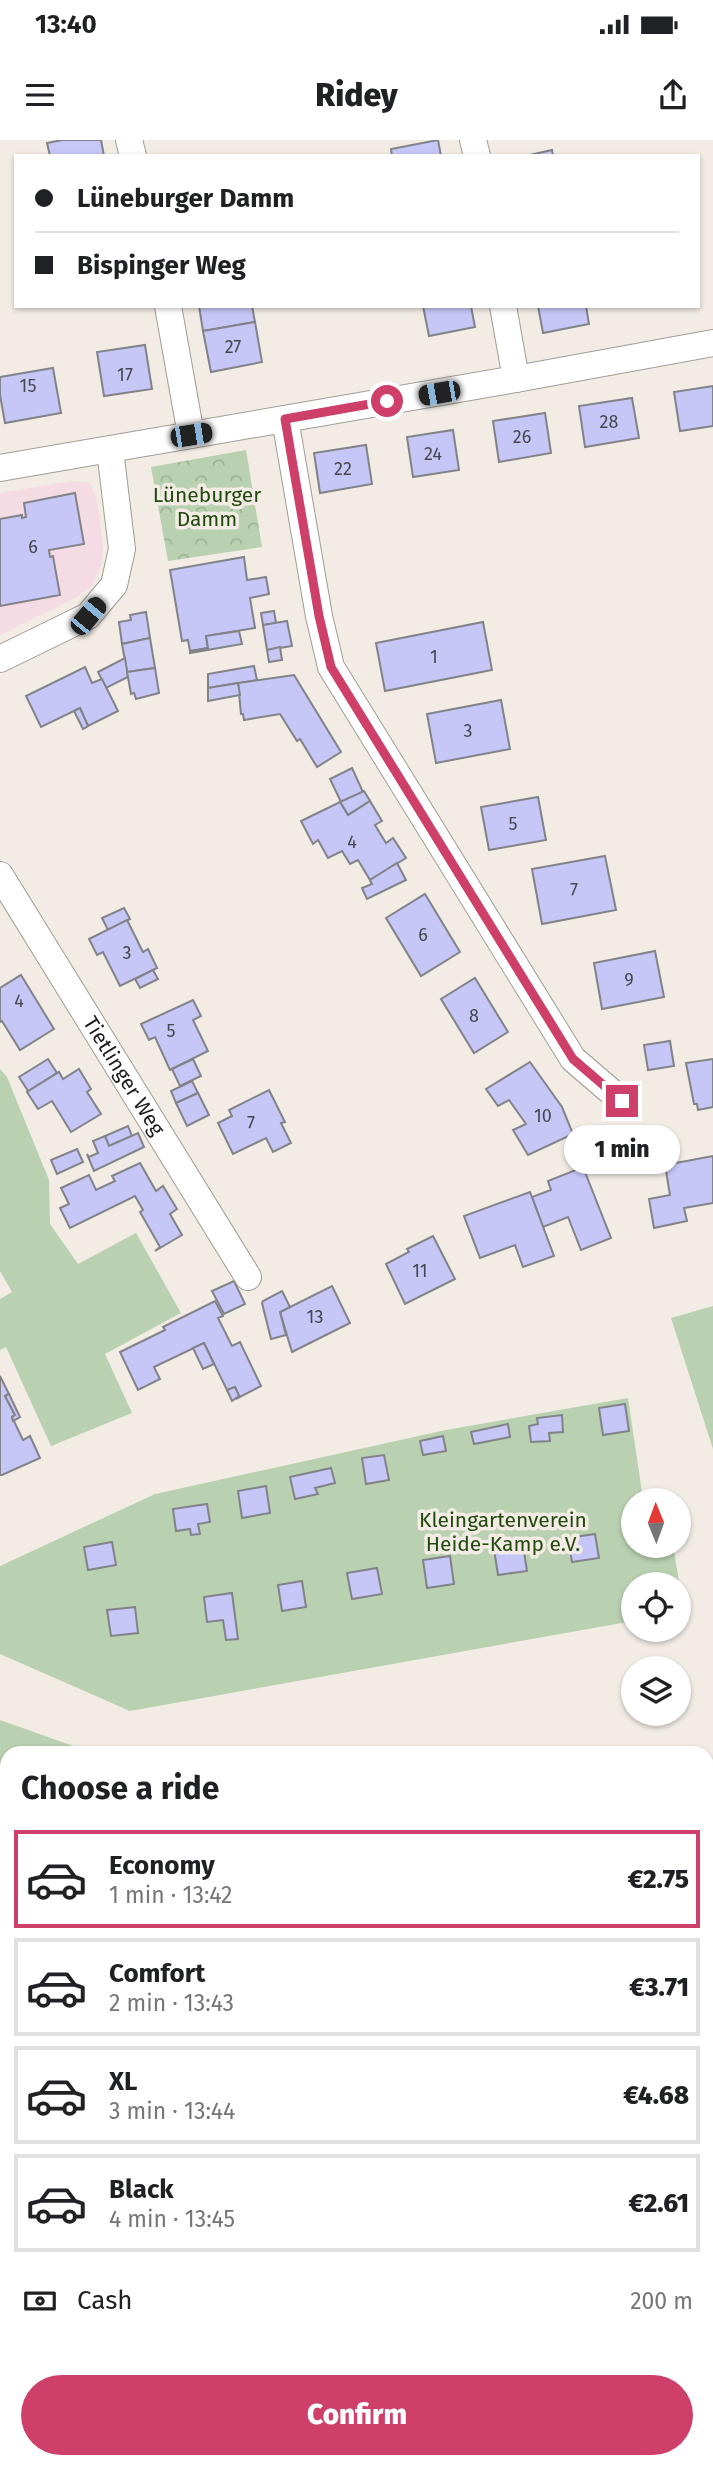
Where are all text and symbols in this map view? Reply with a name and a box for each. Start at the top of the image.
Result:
text: 13:40 [35,9,97,40]
icon: menu [21,76,59,114]
text: Ridey [315,76,398,114]
icon: share [654,76,692,114]
text: Lüneburger Damm [77,183,294,214]
text: Bispinger Weg [77,250,246,281]
house number: 27 [225,336,241,358]
house number: 17 [117,364,133,386]
house number: 15 [20,375,36,397]
car [417,379,462,407]
route start [371,385,403,417]
house number: 28 [600,411,618,433]
car [169,421,214,449]
house number: 26 [513,426,531,448]
house number: 24 [424,443,442,465]
house number: 22 [334,458,352,480]
park label: Lüneburger Damm [153,482,261,532]
house number: 6 [28,536,38,558]
car [67,593,110,639]
house number: 1 [430,646,438,668]
house number: 3 [464,720,472,742]
house number: 5 [508,813,518,835]
house number: 4 [347,831,357,853]
house number: 7 [570,879,578,901]
house number: 6 [418,924,428,946]
house number: 3 [123,942,131,964]
house number: 9 [624,969,634,991]
house number: 4 [14,990,24,1012]
house number: 8 [469,1005,479,1027]
street label: Tietlinger Weg [77,1011,171,1140]
house number: 5 [166,1020,176,1042]
route end [606,1085,638,1117]
house number: 10 [534,1105,552,1127]
house number: 7 [247,1112,255,1134]
callout: 1 min [564,1126,680,1174]
text: 1 min [594,1135,650,1163]
house number: 11 [412,1260,428,1282]
house number: 13 [307,1306,323,1328]
north arrow [621,1488,691,1558]
map controls [621,1488,691,1726]
park label: Kleingartenverein Heide-Kamp e.V. [419,1507,587,1557]
button: locate [621,1572,691,1642]
button: layers [621,1656,691,1726]
text: Choose a ride [21,1769,219,1807]
icon: car [25,1848,88,1911]
text: Economy [109,1850,215,1881]
text: €2.75 [628,1864,689,1895]
text: 1 min · 13:42 [109,1881,232,1909]
icon: car [25,1956,88,2019]
text: Comfort [109,1958,205,1989]
text: €3.71 [629,1972,689,2003]
text: 2 min · 13:43 [109,1989,234,2017]
icon: car [25,2064,88,2127]
text: XL [109,2066,137,2097]
text: €4.68 [623,2080,689,2111]
text: 3 min · 13:44 [109,2097,235,2125]
icon: car [25,2172,88,2235]
text: Black [109,2174,174,2205]
text: €2.61 [629,2188,689,2219]
text: 4 min · 13:45 [109,2205,235,2233]
icon: cash [21,2282,59,2320]
text: Cash [77,2285,133,2316]
text: 200 m [630,2287,693,2315]
button: Confirm [21,2375,693,2455]

